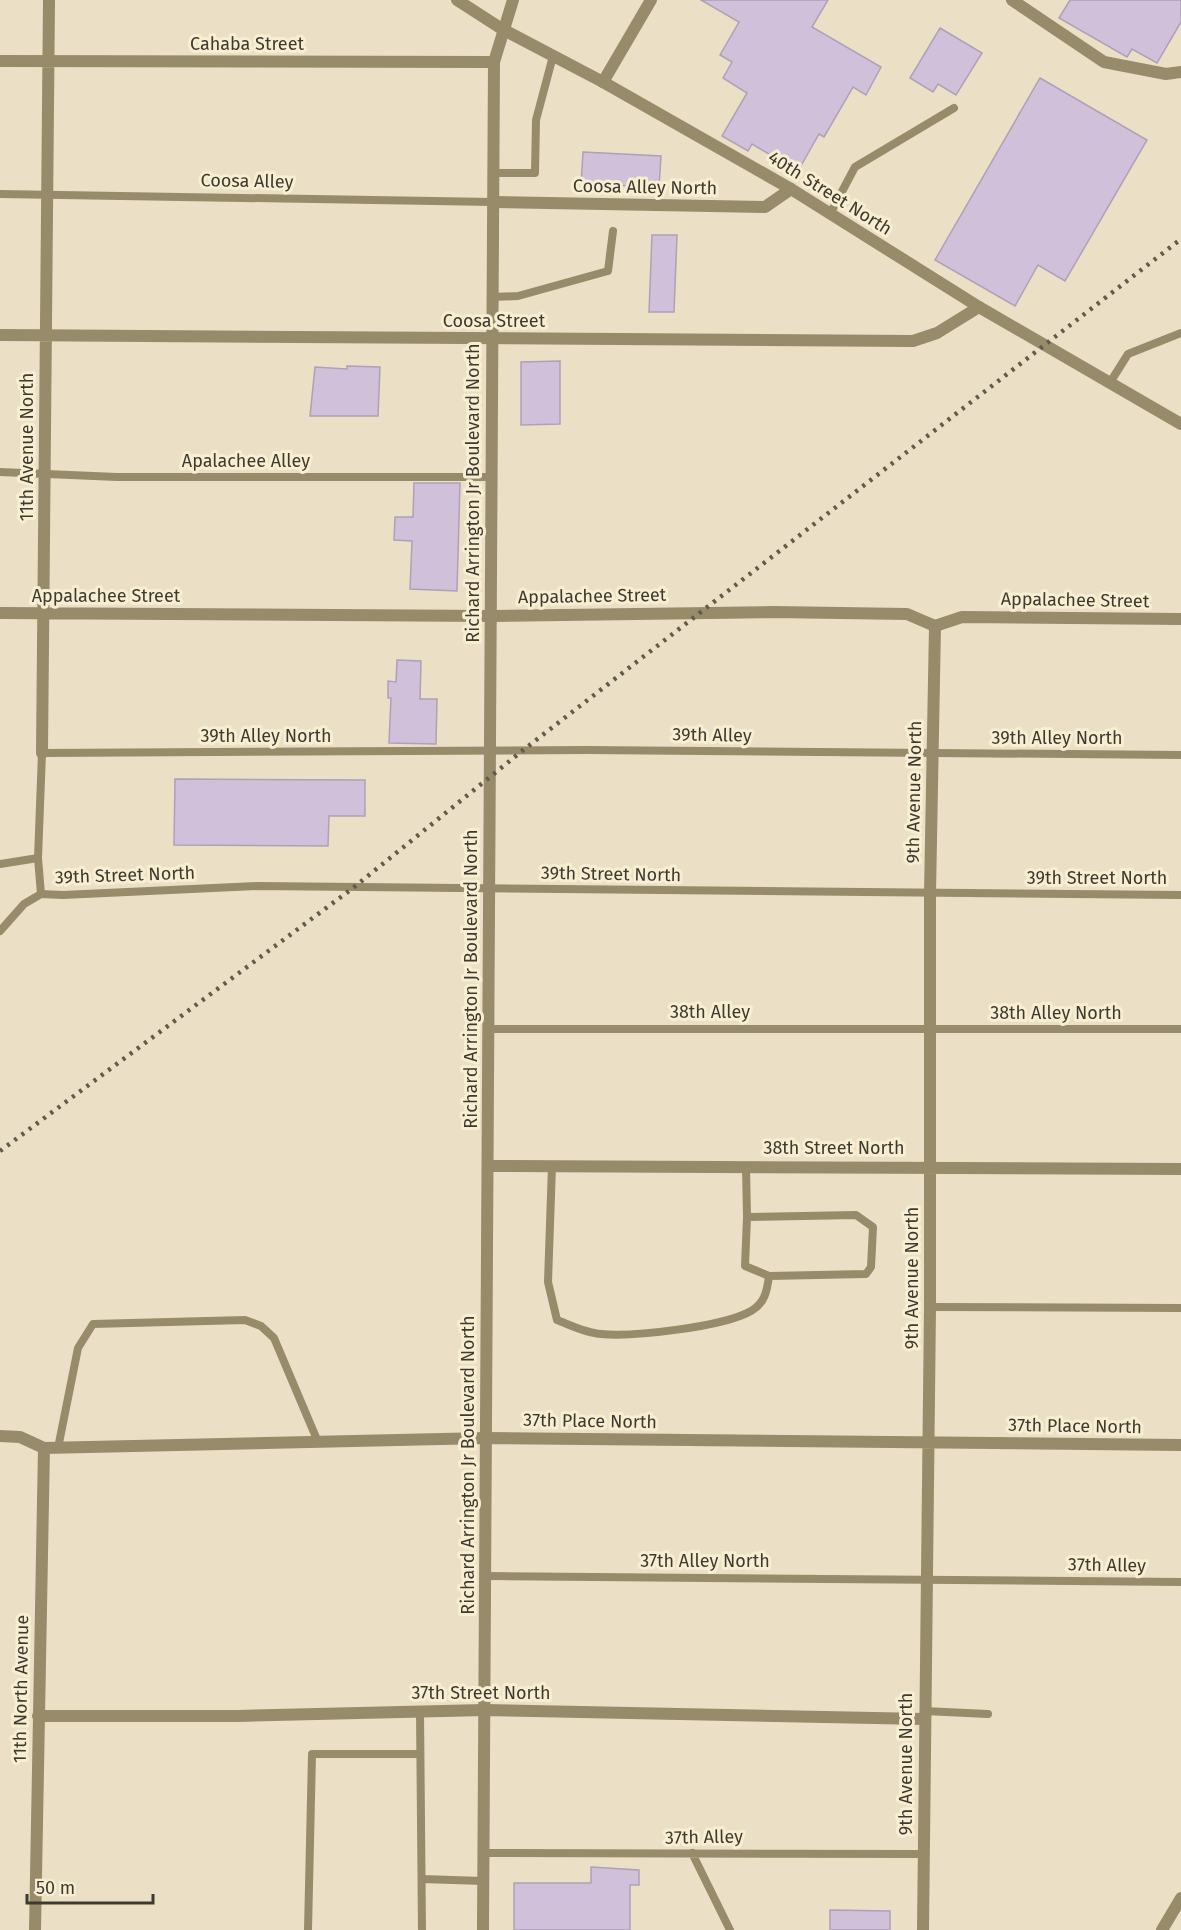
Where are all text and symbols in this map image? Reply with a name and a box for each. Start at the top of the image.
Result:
street label: Cahaba Street [190,33,304,55]
street label: 40th Street North [764,146,896,240]
street label: Coosa Alley [200,169,294,193]
street label: Coosa Alley North [573,175,717,199]
street label: Coosa Street [443,310,546,332]
street label: Richard Arrington Jr Boulevard North [462,343,484,643]
street label: 11th Avenue North [16,373,38,521]
street label: Apalachee Alley [182,450,310,472]
street label: Appalachee Street [518,584,667,608]
street label: Appalachee Street [32,585,181,607]
street label: Appalachee Street [1001,588,1150,612]
street label: 9th Avenue North [902,721,926,863]
street label: 39th Alley [672,723,752,747]
street label: 39th Alley North [201,725,331,747]
street label: 39th Alley North [992,727,1122,749]
street label: Richard Arrington Jr Boulevard North [460,829,482,1129]
street label: 39th Street North [54,862,196,888]
street label: 39th Street North [541,862,681,886]
street label: 39th Street North [1027,867,1167,889]
street label: 38th Alley [670,1001,750,1023]
street label: 38th Alley North [990,1002,1122,1024]
street label: 38th Street North [763,1137,905,1159]
street label: 9th Avenue North [901,1207,923,1349]
street label: Richard Arrington Jr Boulevard North [457,1315,479,1615]
street label: 37th Place North [523,1409,657,1433]
street label: 37th Place North [1008,1414,1142,1438]
street label: 37th Alley North [640,1550,770,1572]
street label: 37th Alley [1068,1553,1146,1577]
street label: 11th North Avenue [9,1615,33,1763]
street label: 37th Street North [411,1682,551,1704]
street label: 9th Avenue North [895,1693,917,1835]
street label: 37th Alley [665,1825,743,1849]
scale bar [27,1867,153,1905]
text: 50 m [36,1877,75,1899]

